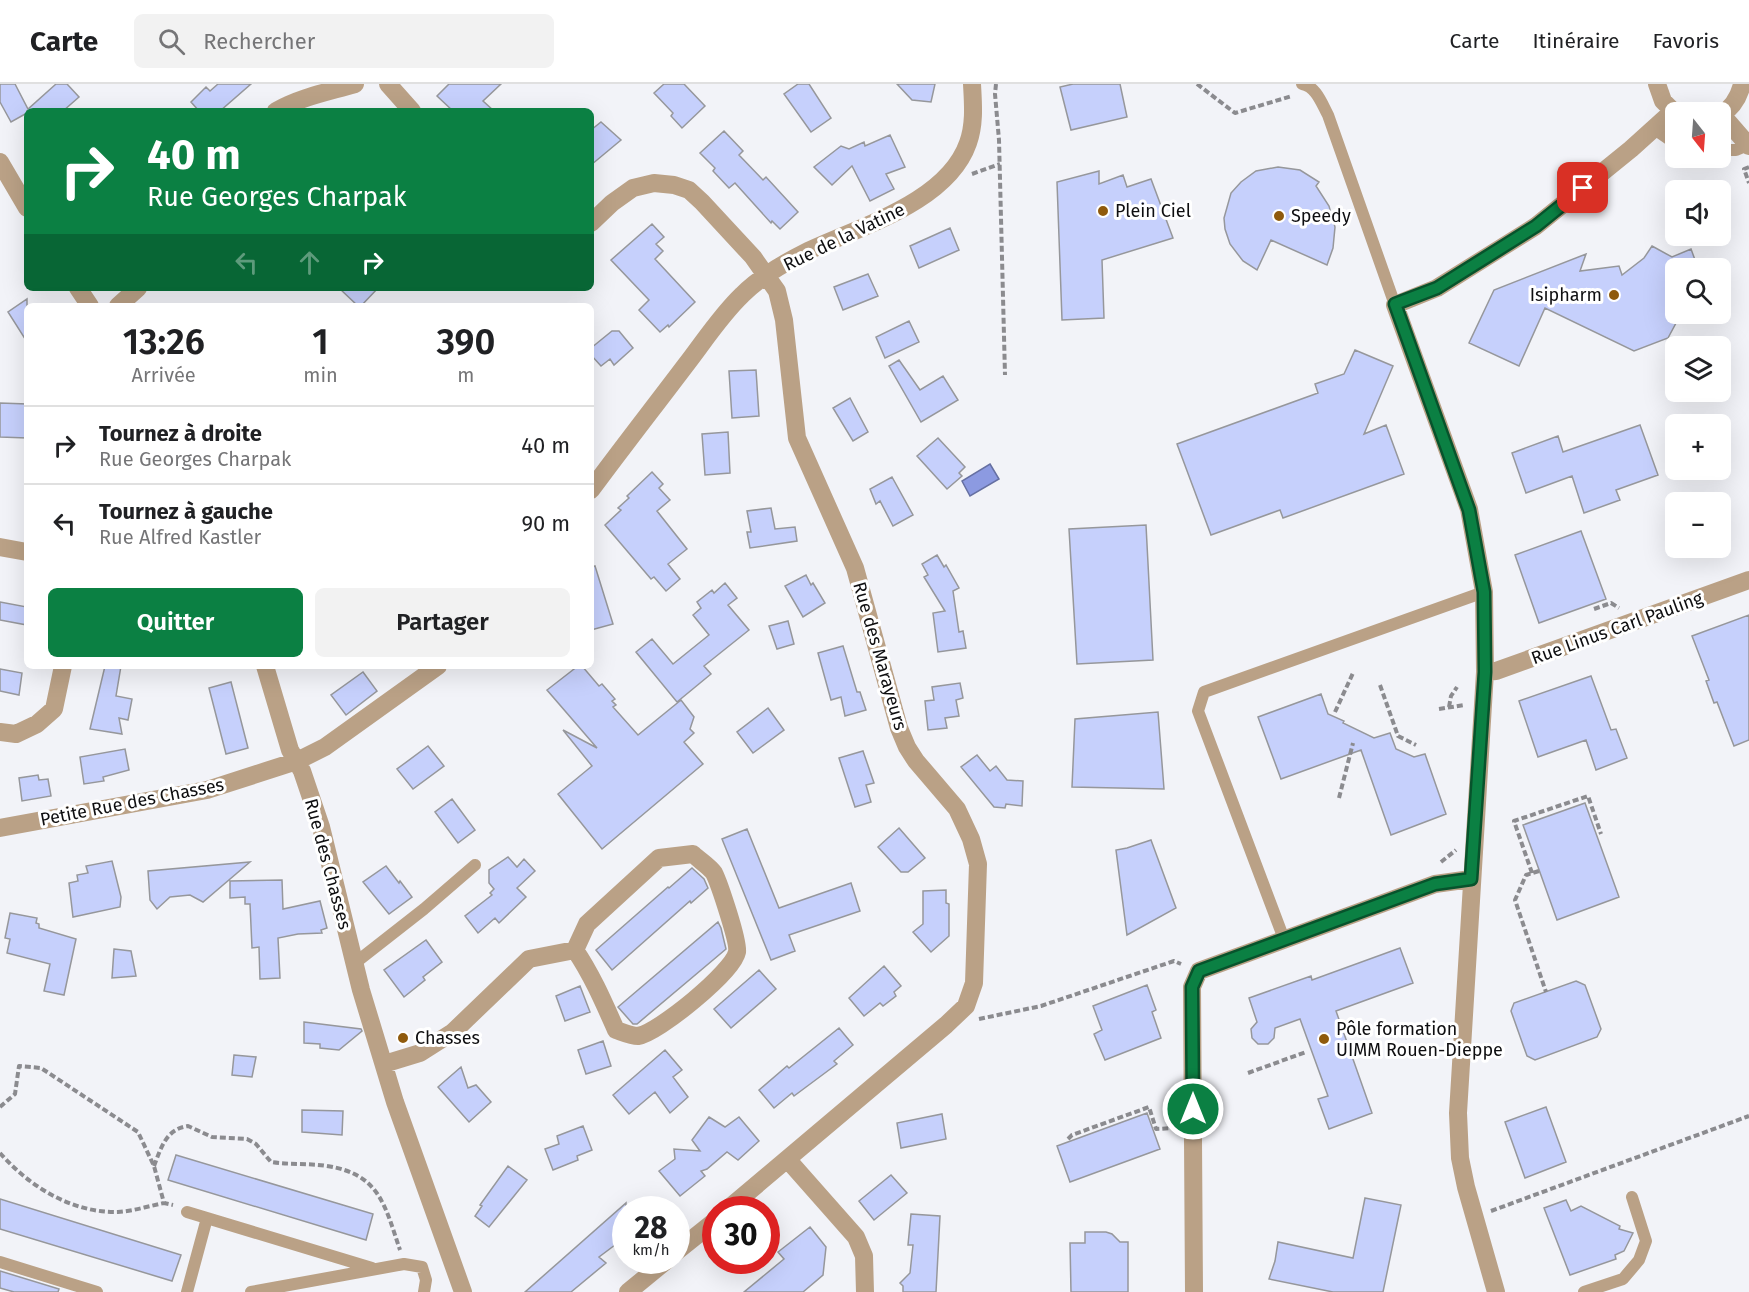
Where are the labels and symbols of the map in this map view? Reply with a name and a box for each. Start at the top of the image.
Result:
north arrow [1665,102,1731,168]
pin [1557,162,1608,213]
street label: Rue de la Vatine [780,198,908,276]
place label: Plein Ciel [1115,200,1191,222]
marker: Plein Ciel [1096,204,1110,218]
place label: Speedy [1291,205,1351,227]
marker: Speedy [1272,209,1286,223]
place label: Isipharm [1530,284,1602,306]
marker: Isipharm [1607,288,1621,302]
street label: Rue des Marayeurs [848,579,912,733]
street label: Rue Linus Carl Pauling [1528,587,1706,669]
street label: Petite Rue des Chasses [38,773,226,831]
street label: Rue des Chasses [300,796,356,932]
place label: Pôle formation UIMM Rouen-Dieppe [1336,1018,1503,1061]
place label: Chasses [415,1027,480,1049]
marker: Chasses [396,1031,410,1045]
marker: Pôle formation UIMM Rouen-Dieppe [1317,1032,1331,1046]
position arrow [1161,1077,1225,1141]
speed limit sign: 30 [702,1196,780,1274]

